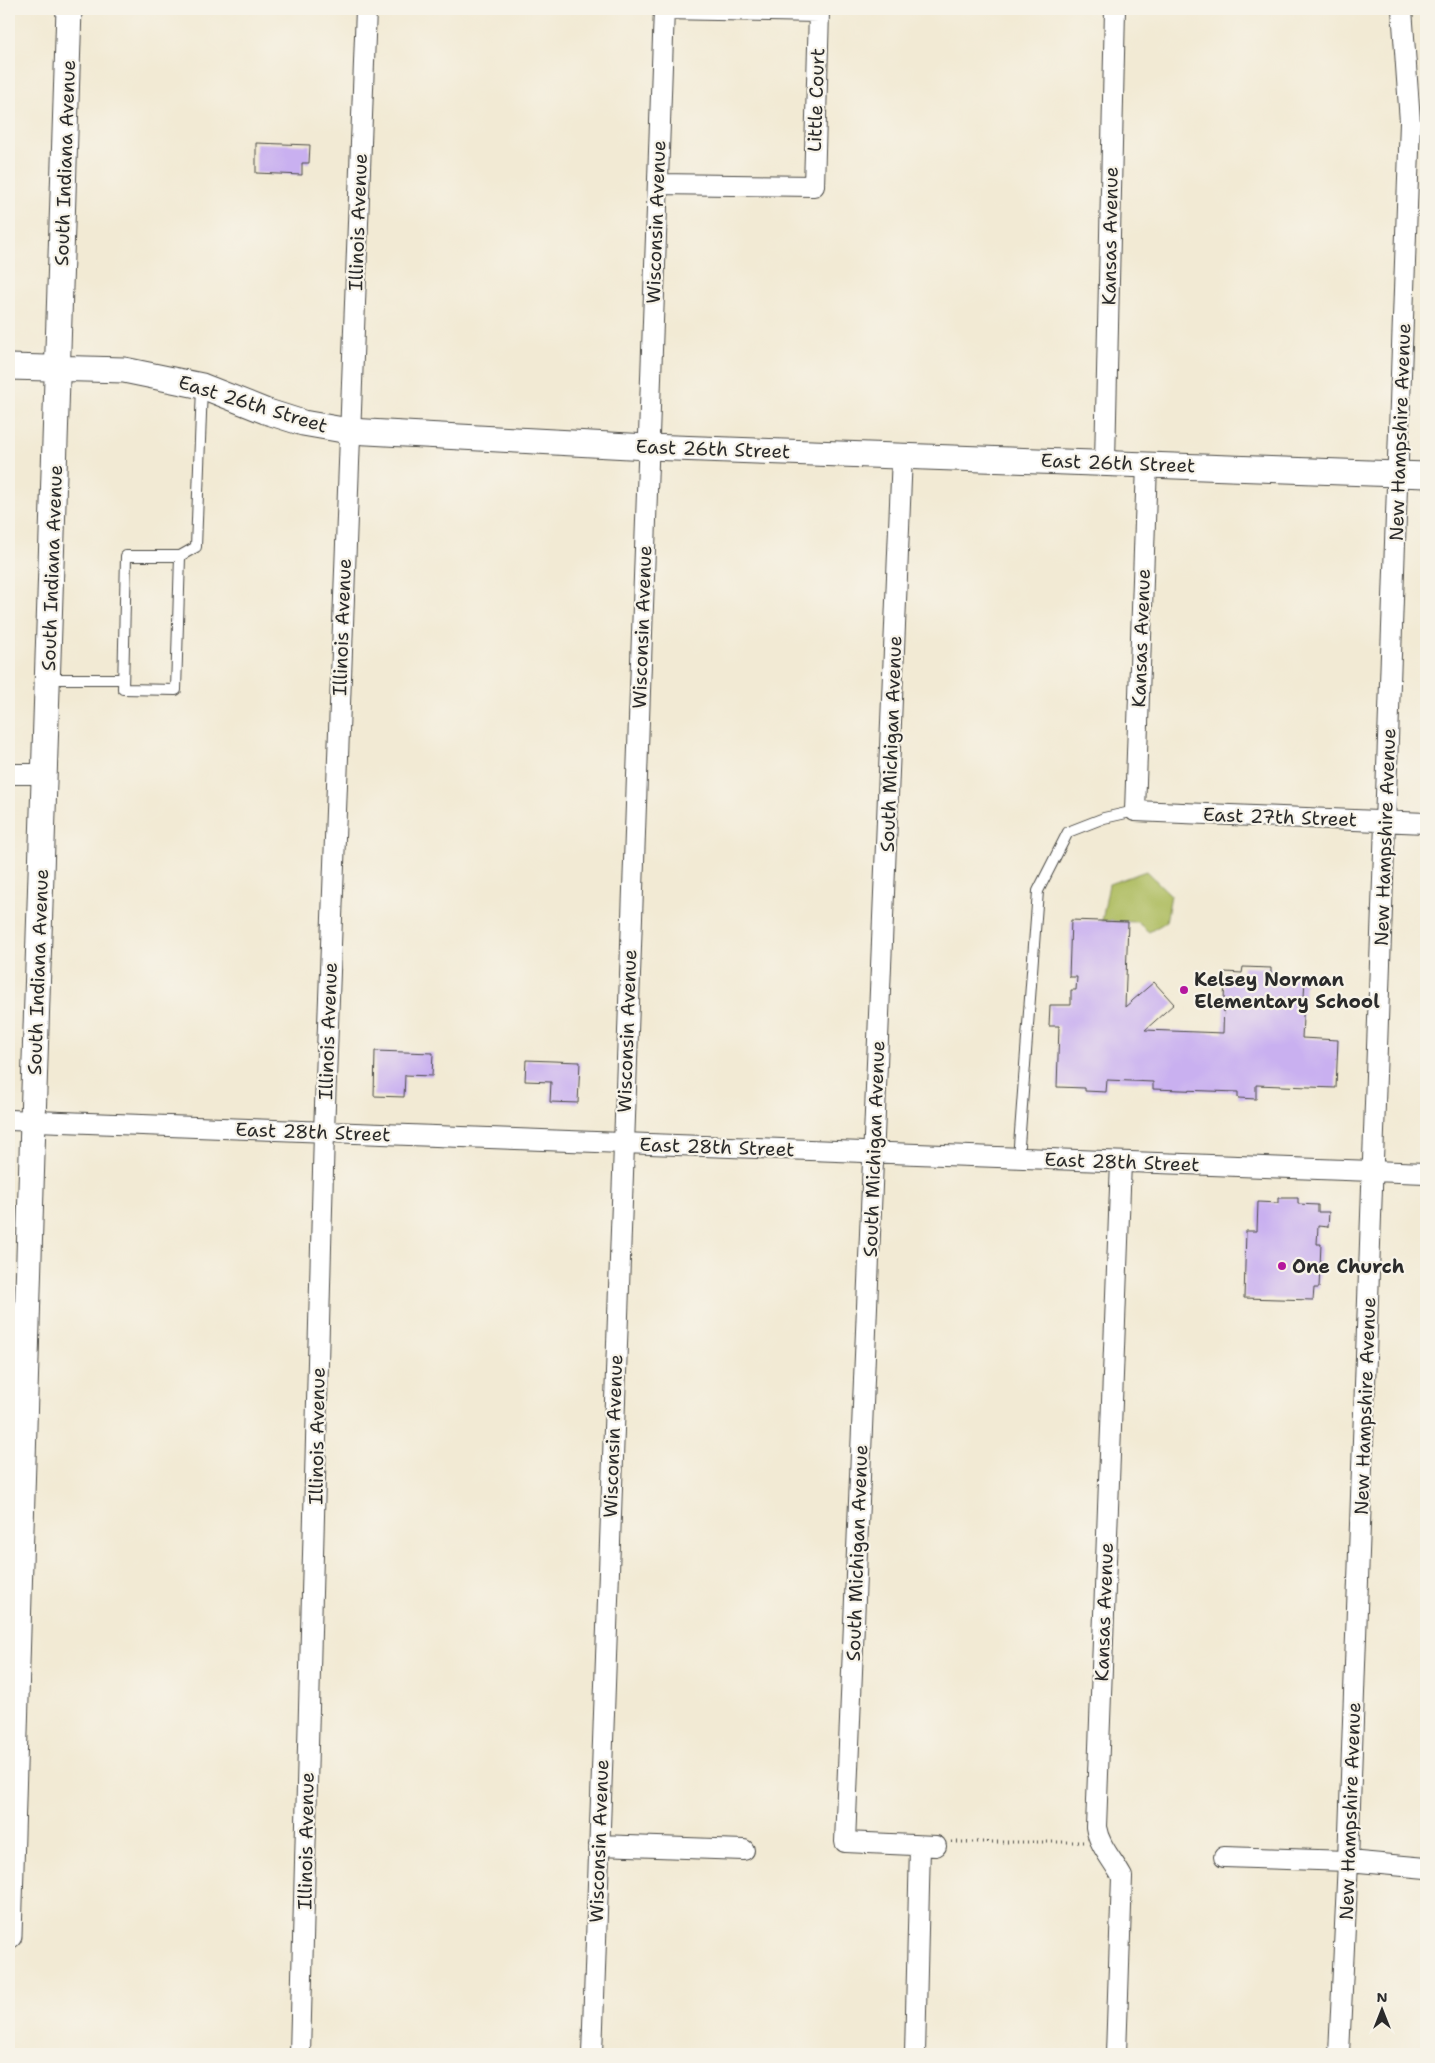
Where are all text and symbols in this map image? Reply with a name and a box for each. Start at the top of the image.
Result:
street label: Little Court [802,48,830,152]
street label: South Indiana Avenue [49,59,81,267]
street label: Wisconsin Avenue [641,140,671,304]
street label: Illinois Avenue [343,153,373,291]
street label: Kansas Avenue [1096,166,1124,306]
street label: New Hampshire Avenue [1384,323,1416,541]
street label: East 26th Street [175,369,331,439]
street label: East 26th Street [635,434,791,464]
street label: East 26th Street [1040,448,1196,478]
street label: South Indiana Avenue [36,464,68,672]
street label: Wisconsin Avenue [627,545,657,709]
street label: Illinois Avenue [327,558,357,696]
street label: Kansas Avenue [1126,568,1156,708]
street label: South Michigan Avenue [875,635,907,853]
street label: New Hampshire Avenue [1369,728,1401,946]
street label: East 27th Street [1202,802,1358,832]
street label: South Indiana Avenue [22,868,54,1076]
street label: Wisconsin Avenue [612,949,642,1113]
street label: Illinois Avenue [313,962,343,1100]
place label: Kelsey Norman Elementary School [1194,967,1380,1014]
marker: Kelsey Norman Elementary School [1178,984,1190,996]
street label: South Michigan Avenue [858,1040,890,1258]
street label: East 28th Street [235,1117,391,1147]
street label: East 28th Street [639,1132,795,1162]
street label: East 28th Street [1044,1147,1200,1177]
place label: One Church [1292,1254,1405,1279]
marker: One Church [1276,1260,1288,1272]
street label: New Hampshire Avenue [1349,1297,1381,1515]
street label: Wisconsin Avenue [598,1354,628,1518]
street label: Illinois Avenue [303,1367,331,1505]
street label: South Michigan Avenue [841,1444,873,1662]
street label: Kansas Avenue [1089,1542,1119,1682]
street label: New Hampshire Avenue [1334,1702,1366,1920]
street label: Wisconsin Avenue [584,1759,614,1923]
street label: Illinois Avenue [292,1772,320,1910]
north arrow [1358,1986,1408,2036]
text: N [1376,1988,1388,2006]

